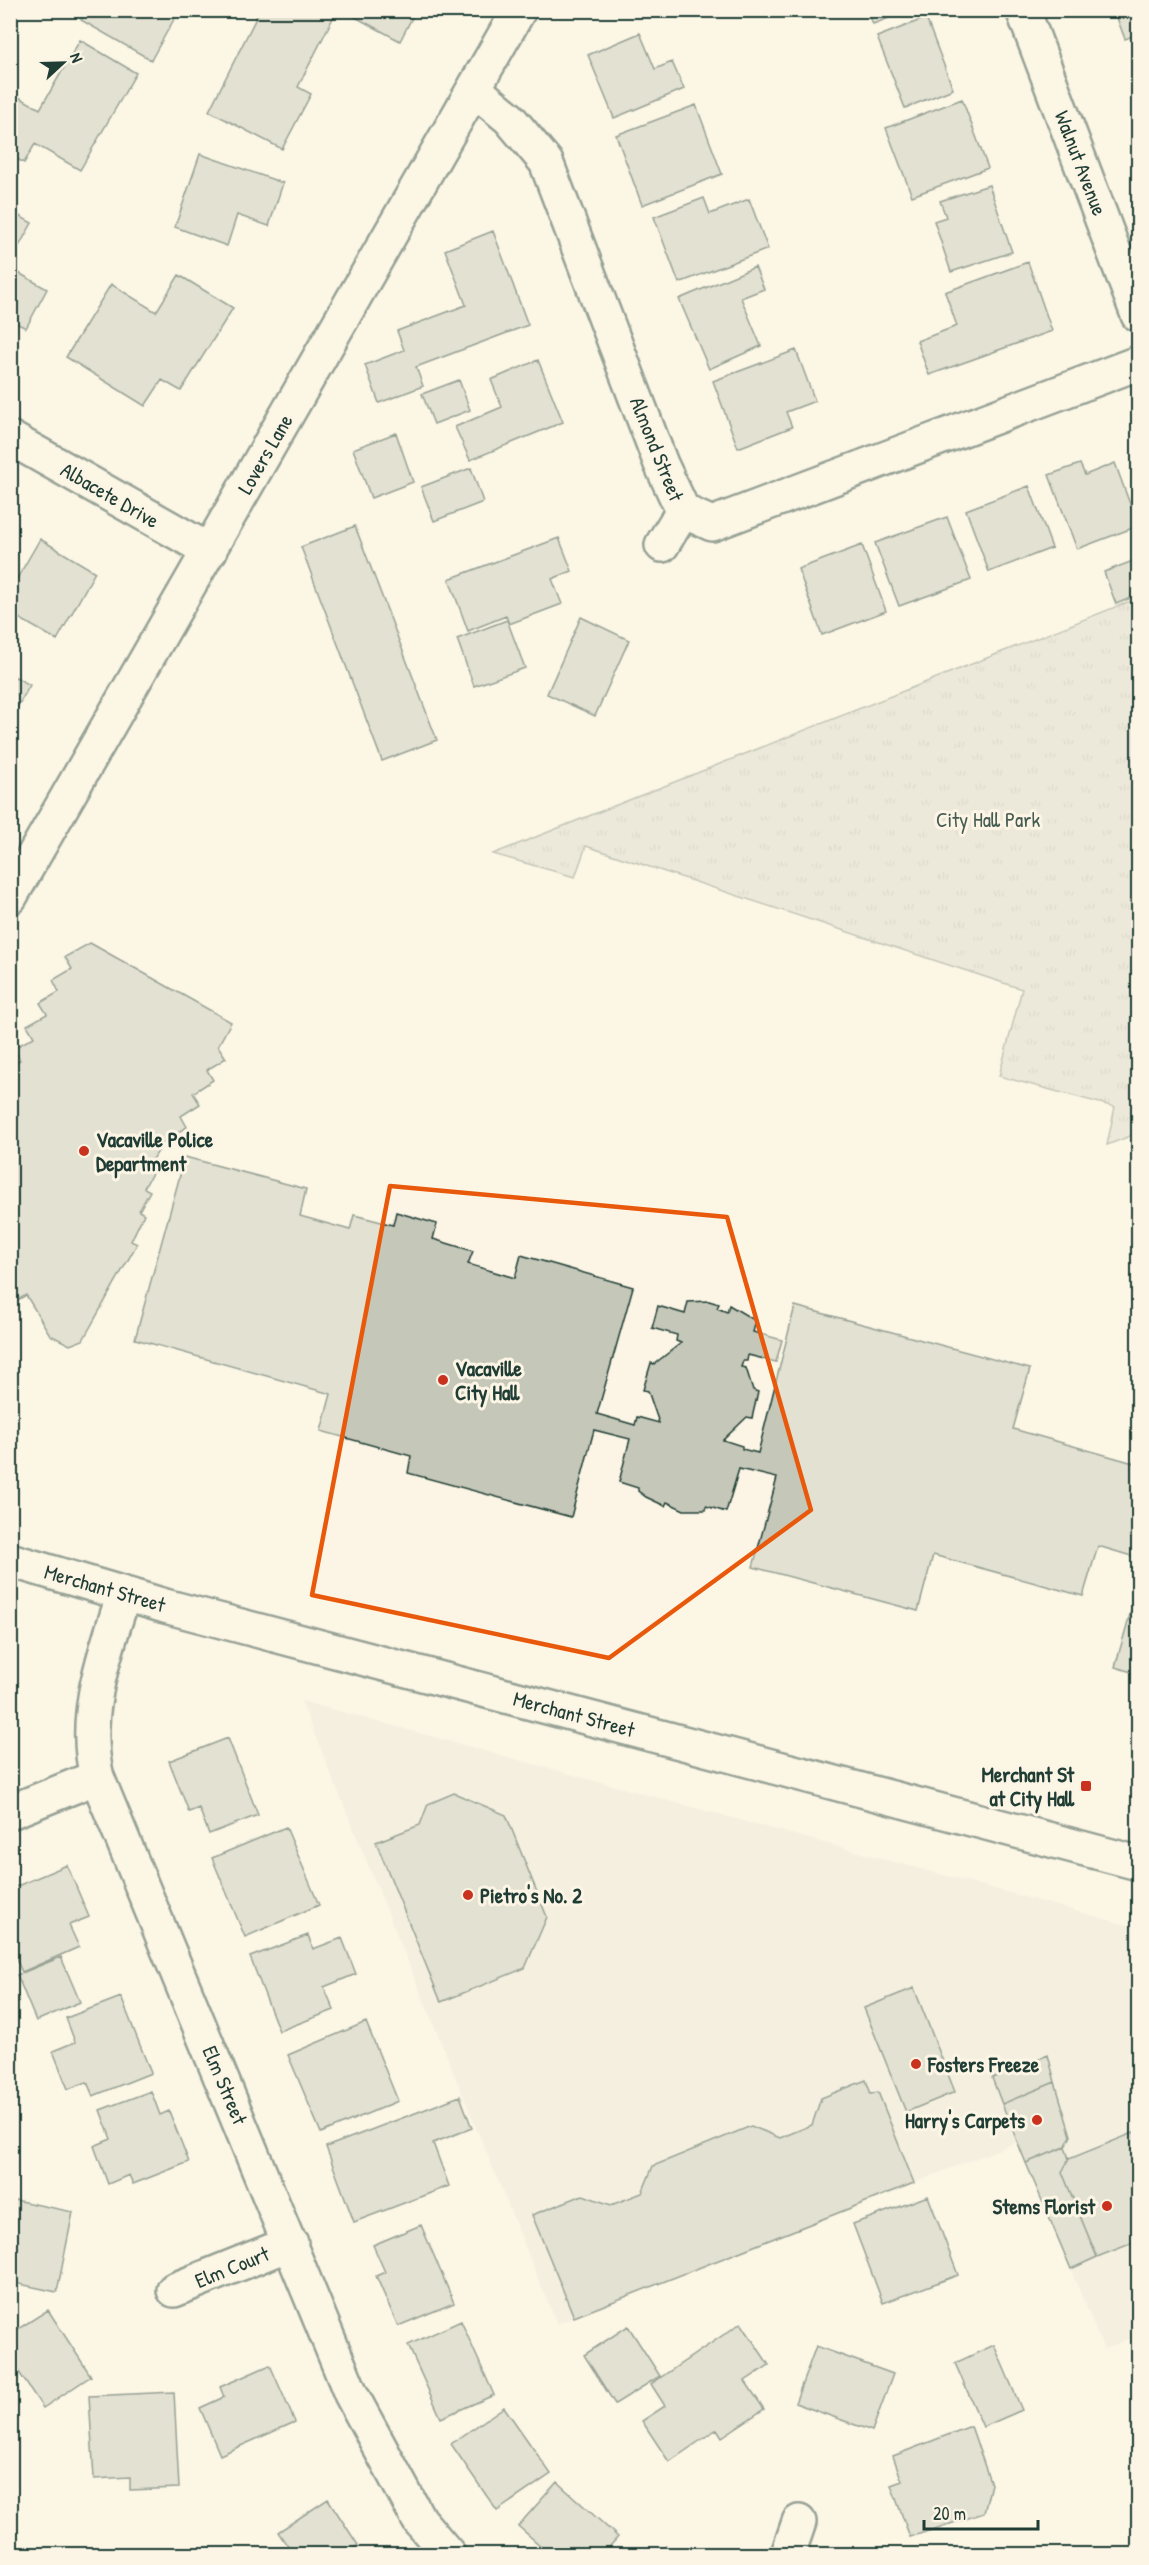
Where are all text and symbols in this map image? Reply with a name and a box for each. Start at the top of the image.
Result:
north arrow [33,33,93,93]
text: N [65,49,89,66]
street label: Walnut Avenue [1048,106,1114,220]
street label: Almond Street [623,393,691,506]
street label: Lovers Lane [230,409,300,499]
street label: Albacete Drive [55,455,165,535]
park label: City Hall Park [936,805,1040,834]
place label: Vacaville Police Department [96,1125,214,1179]
marker: Vacaville Police Department [77,1144,91,1158]
place label: Vacaville City Hall [455,1354,523,1408]
marker: Vacaville City Hall [436,1373,450,1387]
street label: Merchant Street [41,1557,170,1619]
street label: Merchant Street [510,1684,639,1744]
place label: Merchant St at City Hall [981,1760,1075,1814]
marker: Merchant St at City Hall [1079,1779,1093,1793]
place label: Pietro's No. 2 [480,1881,582,1910]
marker: Pietro's No. 2 [461,1888,475,1902]
street label: Elm Street [195,2041,255,2130]
place label: Fosters Freeze [927,2050,1040,2079]
marker: Fosters Freeze [909,2057,923,2071]
place label: Harry's Carpets [905,2106,1025,2136]
marker: Harry's Carpets [1030,2113,1044,2127]
place label: Stems Florist [993,2192,1096,2221]
marker: Stems Florist [1100,2199,1114,2213]
street label: Elm Court [191,2239,274,2295]
scale bar [924,2493,1038,2531]
text: 20 m [933,2501,966,2526]

